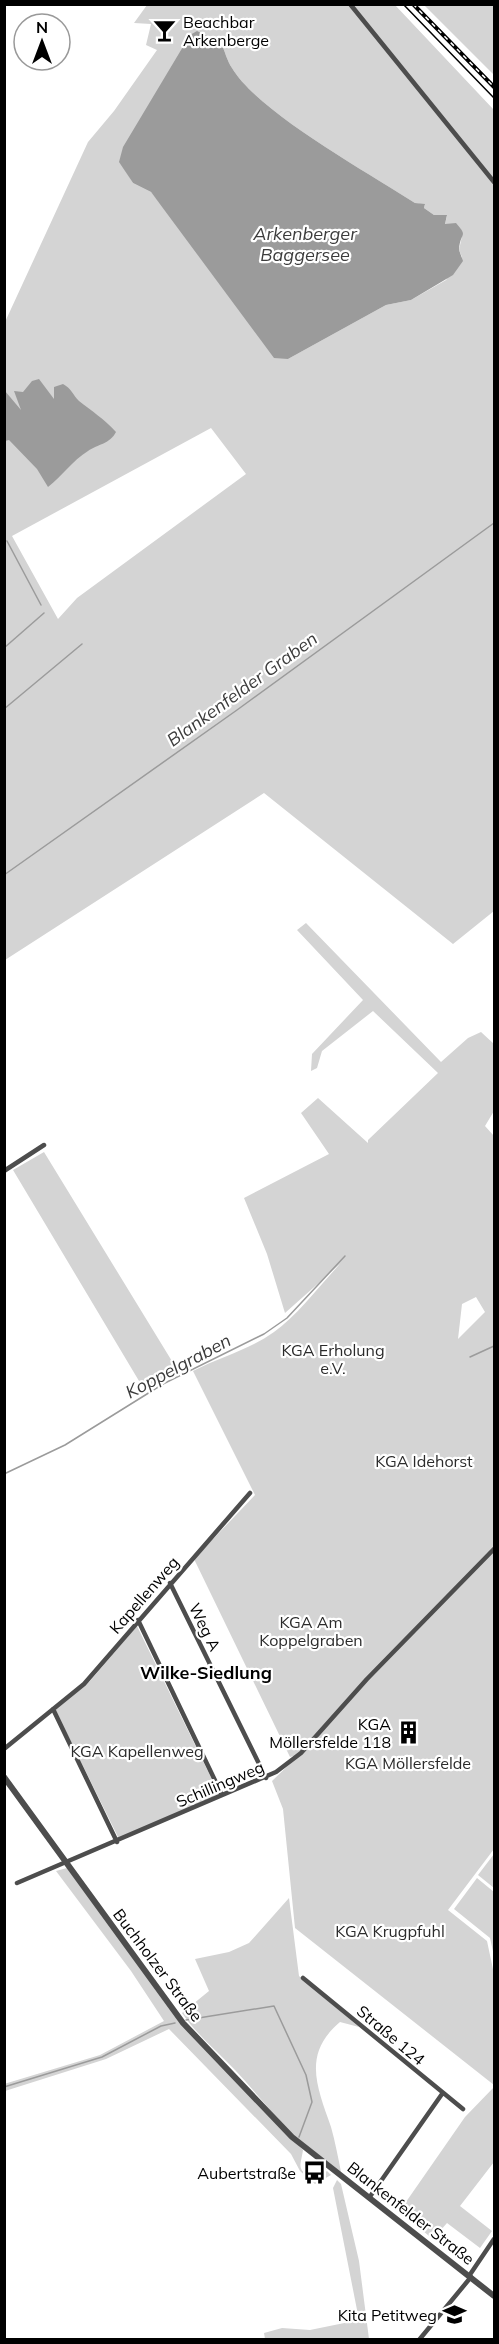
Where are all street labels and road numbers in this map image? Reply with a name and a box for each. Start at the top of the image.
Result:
street label: Kapellenweg [105,1552,183,1638]
street label: Weg A [185,1600,225,1655]
street label: Schillingweg [173,1756,267,1812]
street label: Buchholzer Straße [109,1905,207,2025]
street label: Straße 124 [353,2001,429,2069]
street label: Blankenfelder Straße [344,2157,478,2269]

